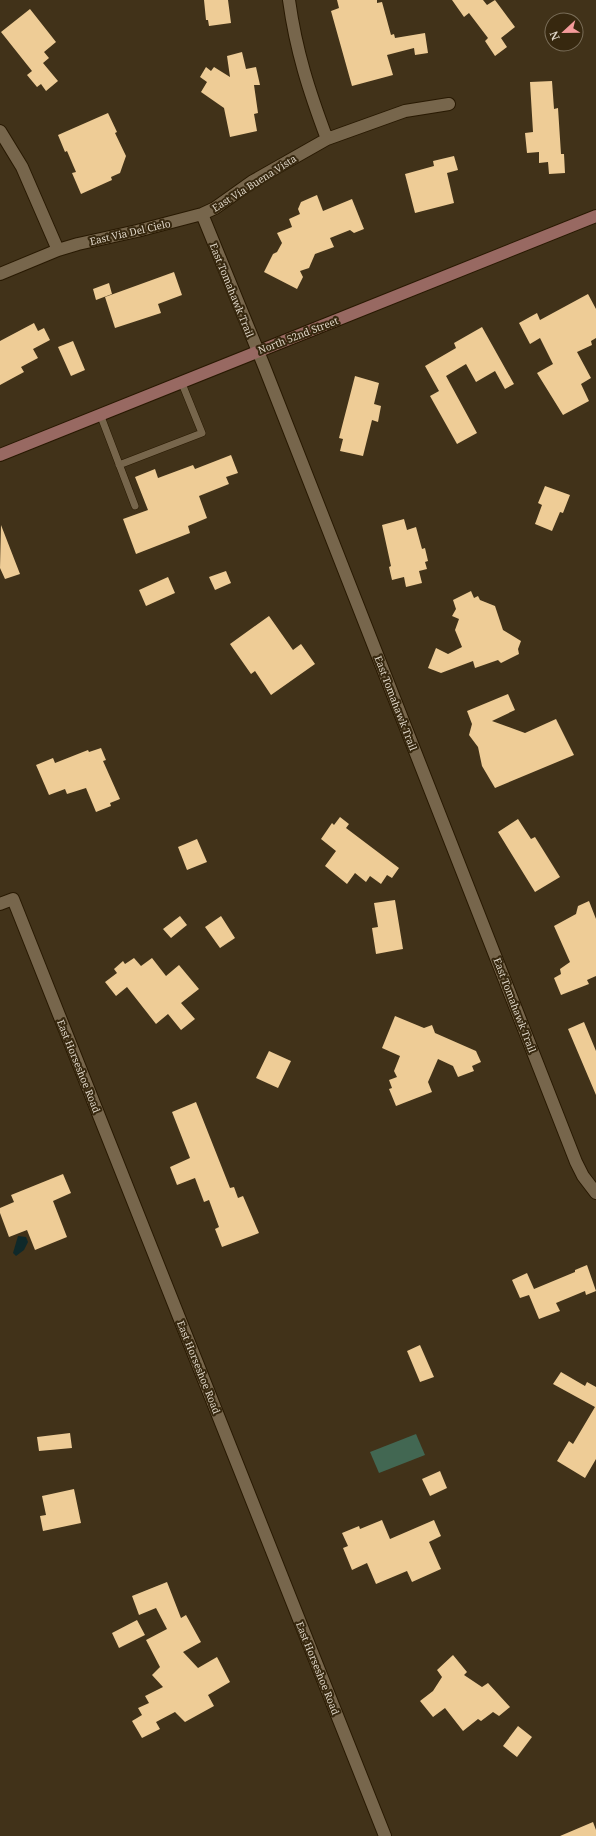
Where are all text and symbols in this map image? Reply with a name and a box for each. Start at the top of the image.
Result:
north arrow [544,12,584,52]
text: N [546,29,563,43]
street label: East Via Buena Vista [209,151,299,215]
street label: East Via Del Cielo [88,216,172,248]
street label: East Tomahawk Trail [207,241,257,339]
street label: North 52nd Street [256,313,341,357]
street label: East Tomahawk Trail [371,654,421,752]
street label: East Tomahawk Trail [490,956,540,1054]
street label: East Horseshoe Road [54,1017,104,1115]
street label: East Horseshoe Road [174,1318,224,1416]
street label: East Horseshoe Road [293,1619,343,1717]

